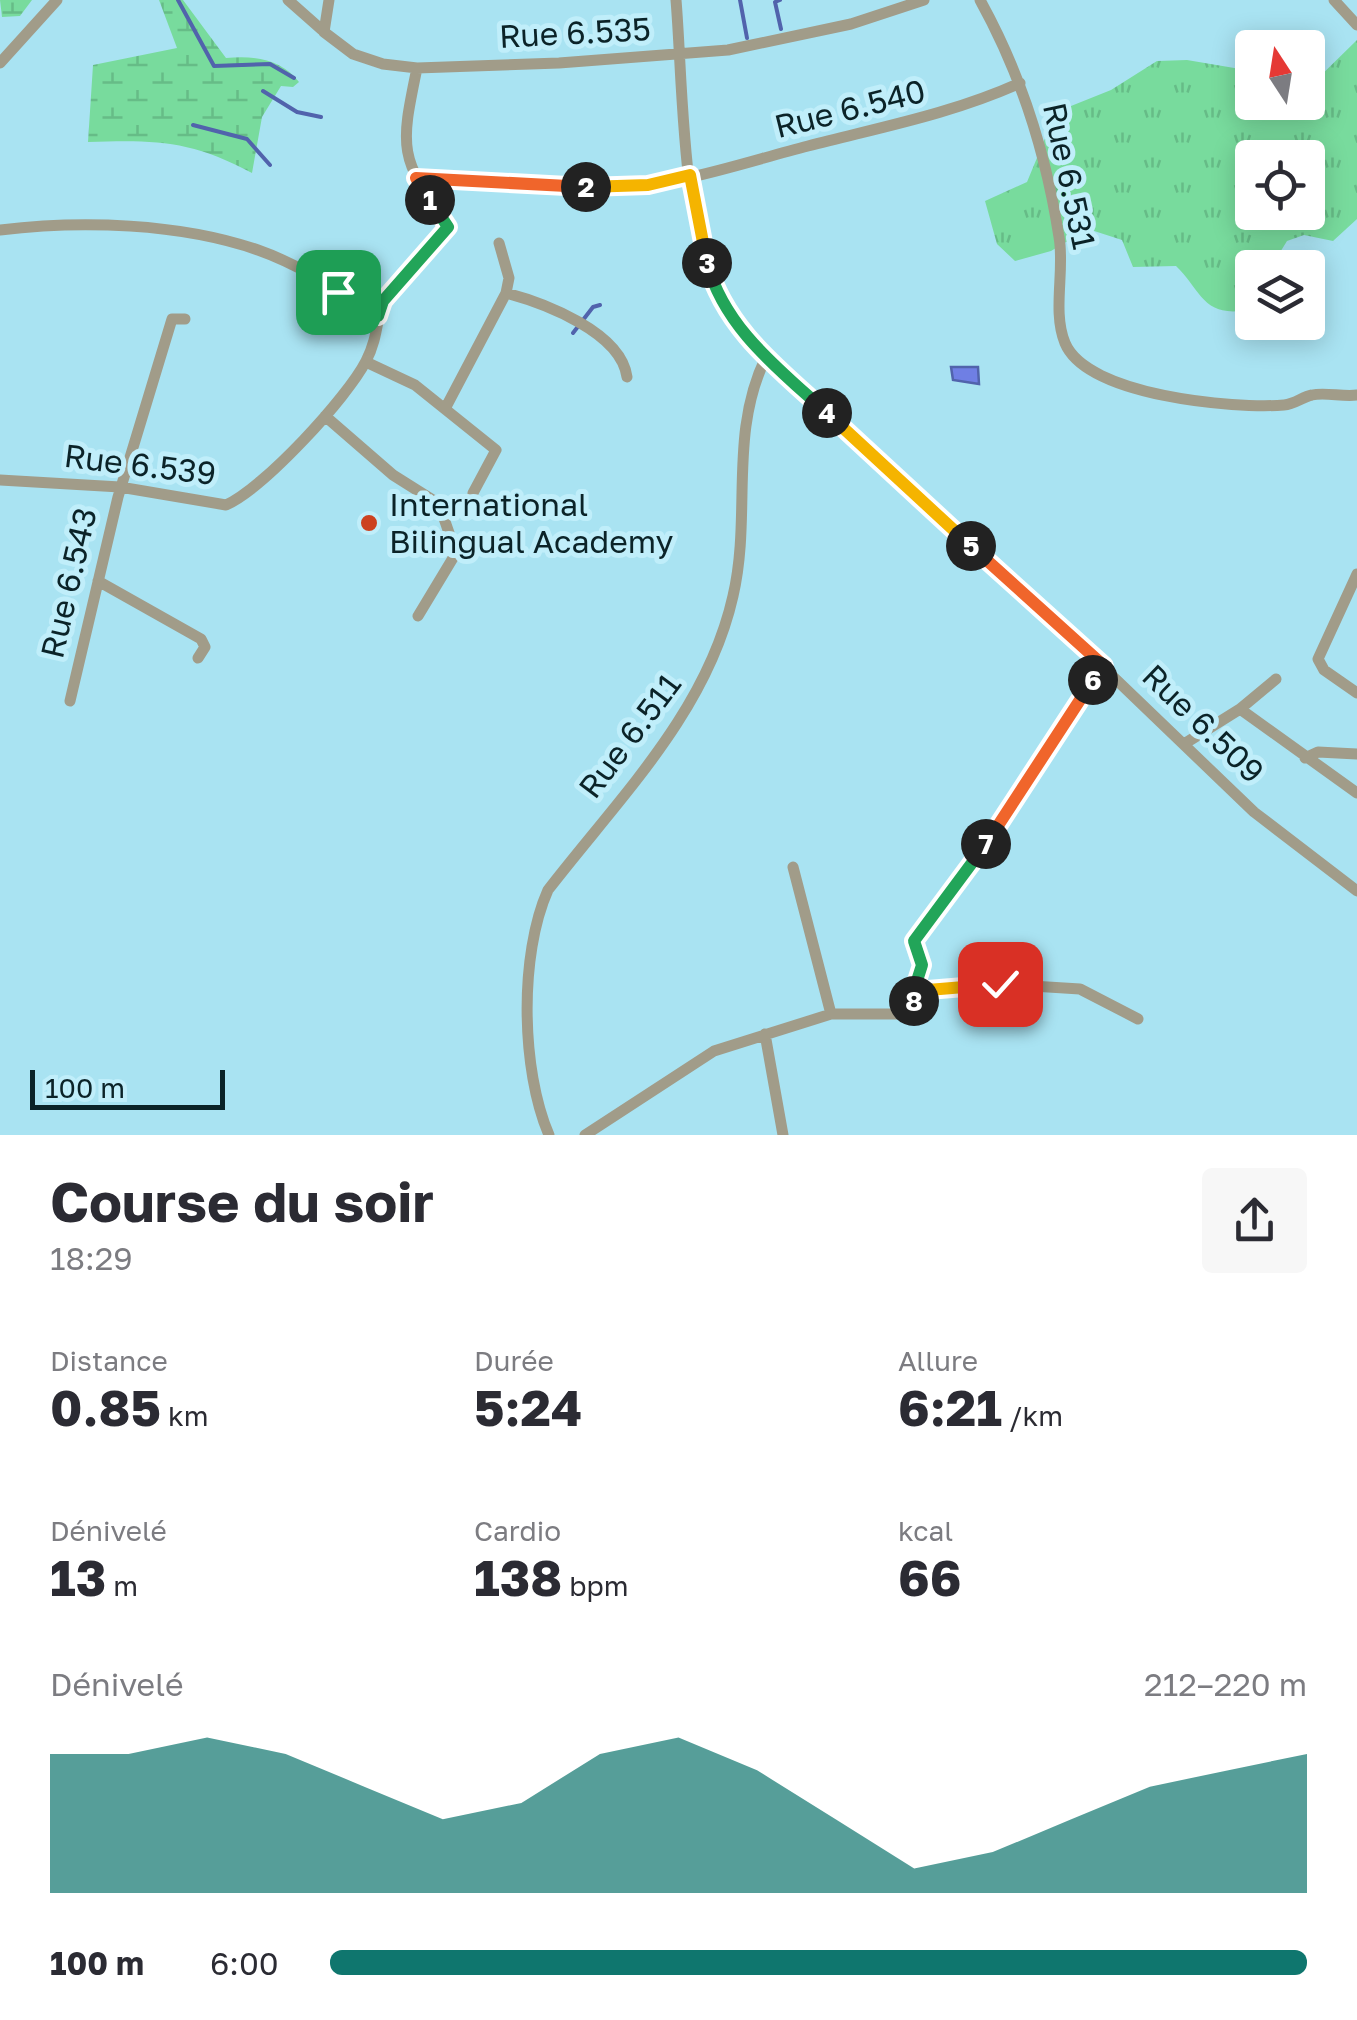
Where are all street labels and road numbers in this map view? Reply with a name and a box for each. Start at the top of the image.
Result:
street label: Rue 6.535 [498,9,652,55]
street label: Rue 6.540 [770,71,929,145]
street label: Rue 6.531 [1036,99,1104,253]
street label: Rue 6.539 [62,436,218,492]
street label: Rue 6.543 [32,504,104,661]
street label: Rue 6.509 [1135,656,1272,790]
street label: Rue 6.511 [570,666,688,805]

